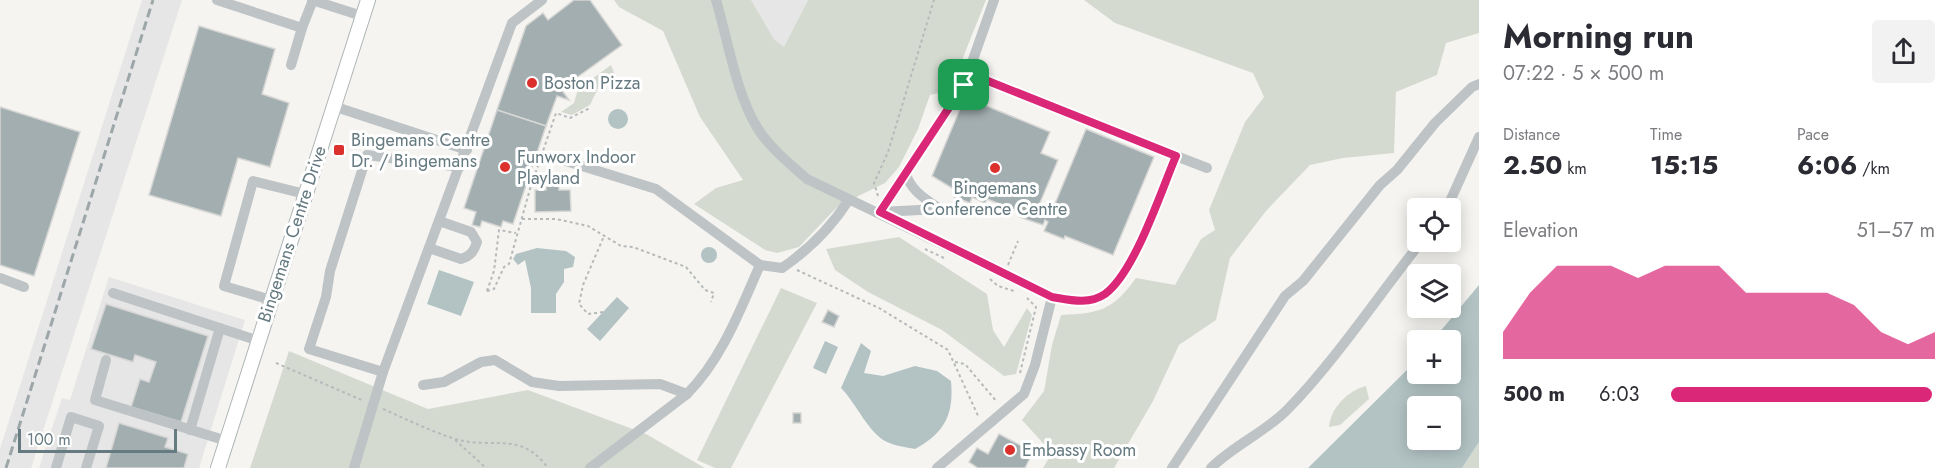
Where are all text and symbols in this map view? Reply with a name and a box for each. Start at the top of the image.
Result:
text: Morning run [1503,13,1694,60]
button: share [1872,20,1935,83]
pin [938,59,989,110]
text: 07:22 · 5 × 500 m [1503,59,1664,88]
icon: arrive [947,68,980,101]
place label: Boston Pizza [544,70,640,96]
marker: Boston Pizza [525,76,539,90]
text: Distance [1503,123,1560,146]
text: Time [1650,123,1682,146]
text: Pace [1797,123,1829,146]
place label: Bingemans Centre Dr. / Bingemans [351,127,490,174]
street label: Bingemans Centre Drive [251,142,333,326]
marker: Bingemans Centre Dr. / Bingemans [332,143,346,157]
place label: Funworx Indoor Playland [517,144,637,191]
text: 2.50 [1503,146,1562,184]
text: 15:15 [1650,146,1718,184]
text: 6:06 [1797,146,1857,184]
text: km [1562,157,1587,180]
text: /km [1857,157,1890,180]
marker: Funworx Indoor Playland [498,160,512,174]
marker: Bingemans Conference Centre [988,161,1002,175]
place label: Bingemans Conference Centre [923,175,1067,222]
map controls [1407,198,1461,450]
button: locate [1407,198,1461,252]
text: Elevation [1503,216,1578,245]
text: 51–57 m [1857,216,1935,245]
button: layers [1407,264,1461,318]
button: + [1407,330,1461,384]
text: 500 m [1503,380,1565,409]
text: 6:03 [1599,380,1639,409]
button: − [1407,396,1461,450]
scale bar [18,426,177,454]
text: 100 m [27,428,71,451]
place label: Embassy Room [1022,437,1136,463]
marker: Embassy Room [1003,443,1017,457]

